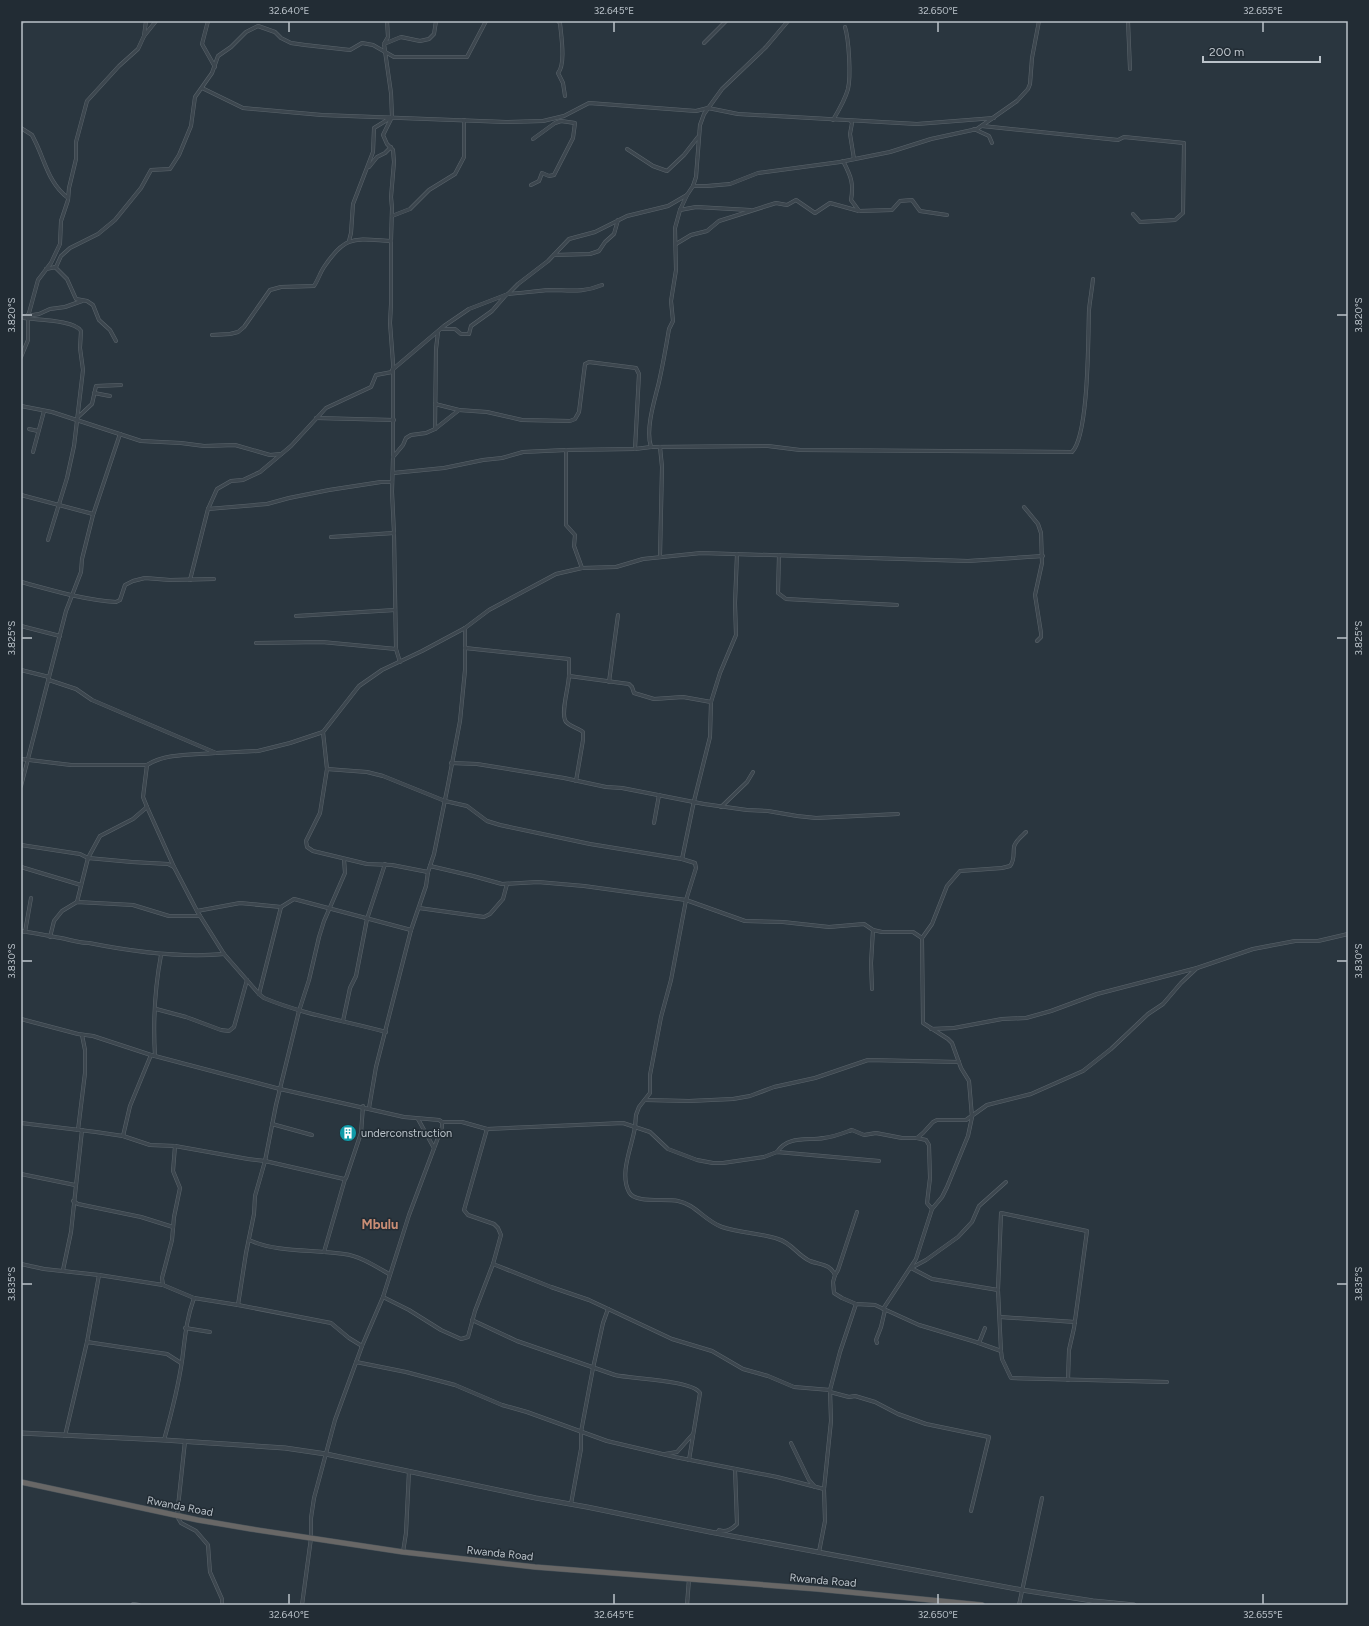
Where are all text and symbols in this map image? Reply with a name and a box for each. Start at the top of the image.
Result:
text: 32.640°E [269,4,310,17]
text: 32.645°E [594,4,634,17]
text: 32.650°E [918,4,958,17]
text: 32.655°E [1243,4,1283,17]
scale bar [1203,38,1320,64]
text: 200 m [1209,45,1244,59]
text: 3.820°S [5,297,18,333]
text: 3.820°S [1352,297,1365,333]
text: 3.825°S [5,621,18,655]
text: 3.825°S [1352,621,1365,655]
text: 3.830°S [5,943,18,979]
text: 3.830°S [1352,943,1365,979]
building icon: underconstruction [338,1123,358,1143]
place label: underconstruction [361,1127,452,1140]
district label: Mbulu [362,1217,398,1232]
text: 3.835°S [5,1267,18,1301]
text: 3.835°S [1352,1267,1365,1301]
street label: Rwanda Road [146,1494,214,1519]
street label: Rwanda Road [466,1544,534,1563]
street label: Rwanda Road [789,1571,857,1590]
text: 32.640°E [269,1608,310,1621]
text: 32.645°E [594,1608,634,1621]
text: 32.650°E [918,1608,958,1621]
text: 32.655°E [1243,1608,1283,1621]

